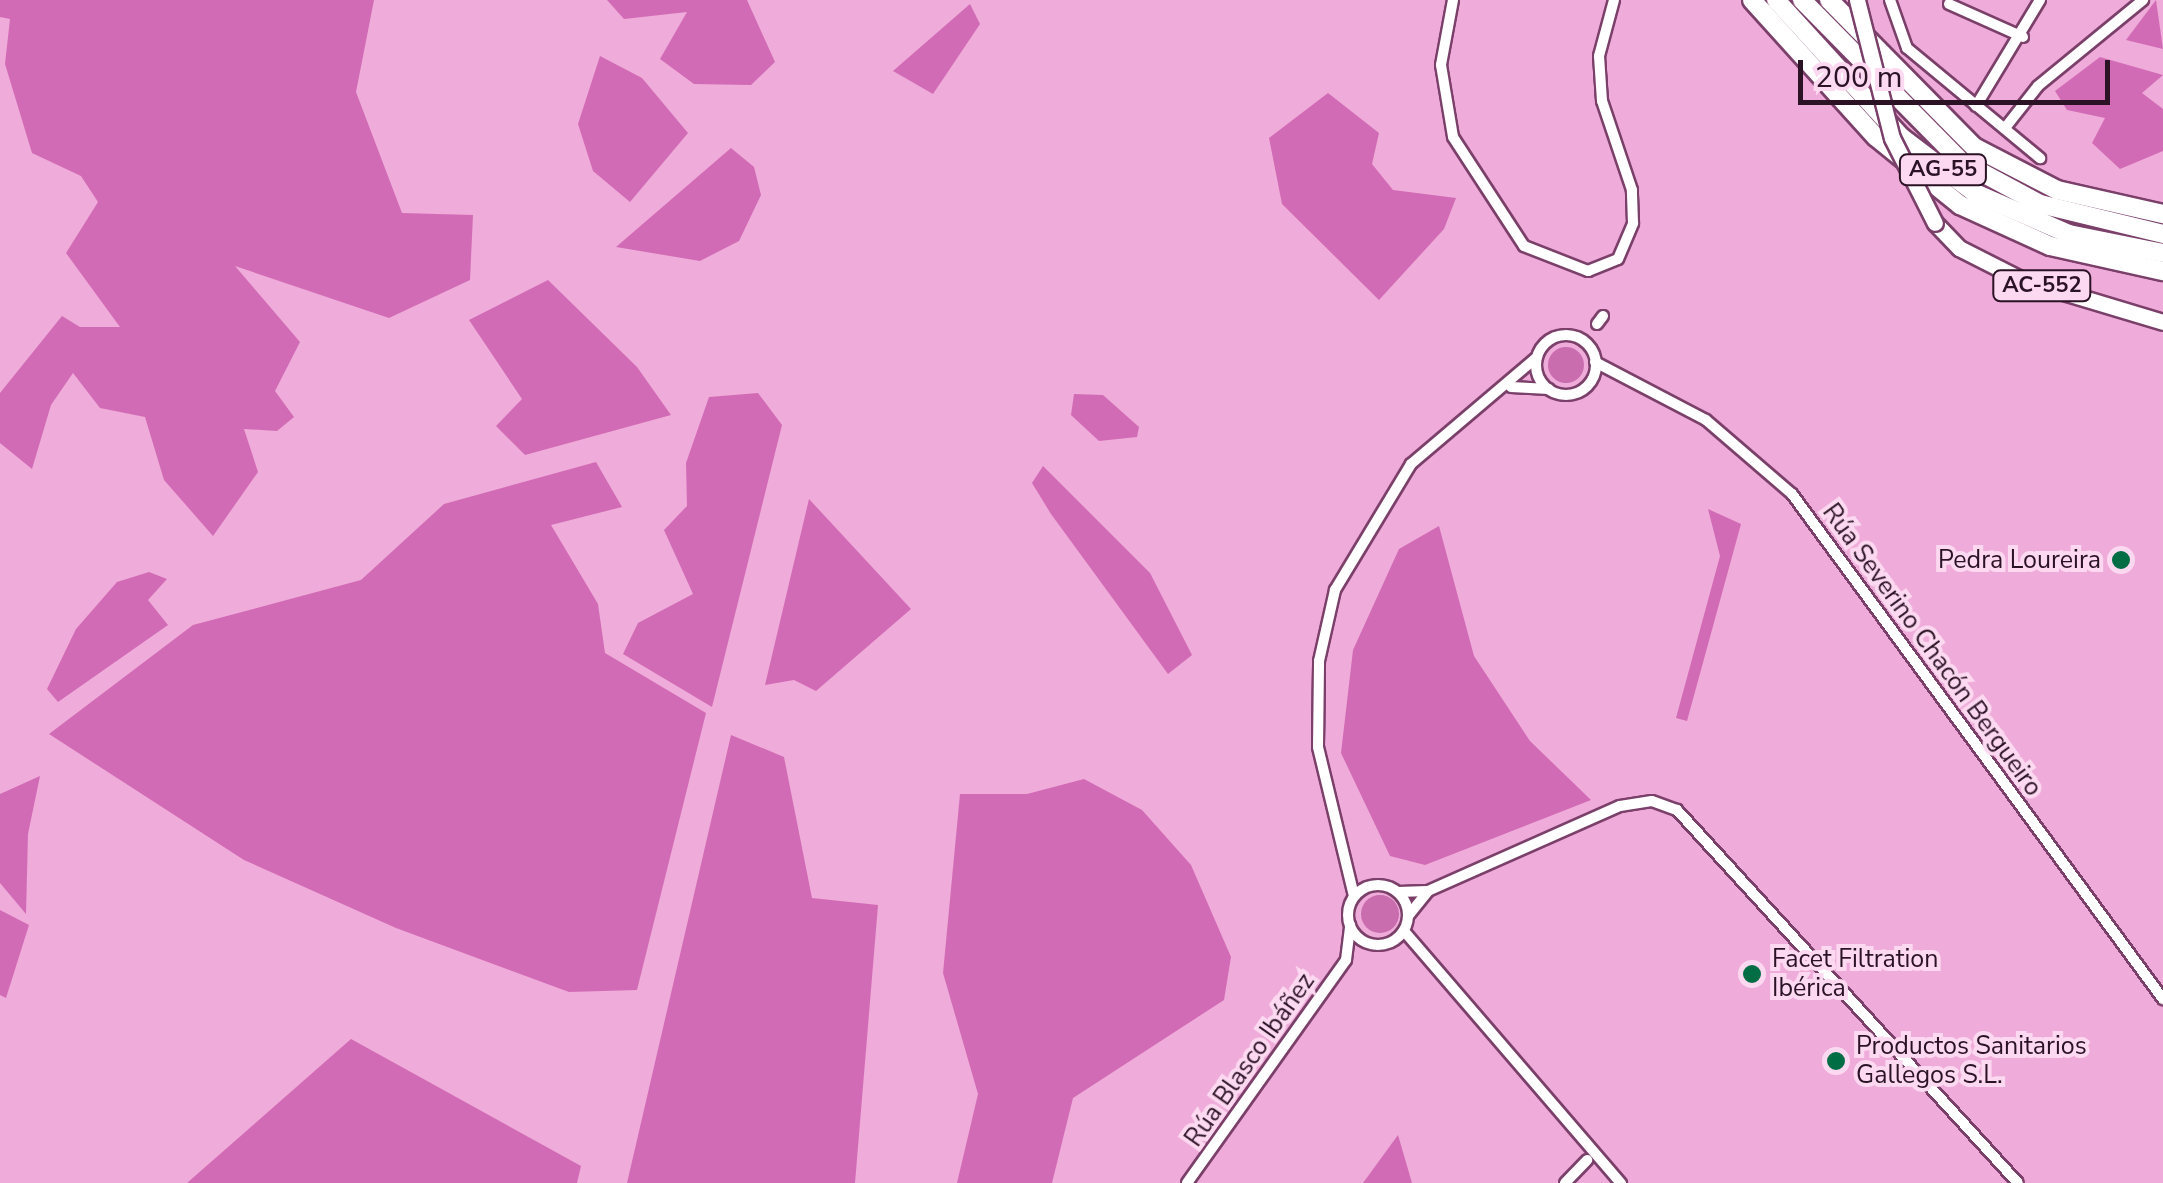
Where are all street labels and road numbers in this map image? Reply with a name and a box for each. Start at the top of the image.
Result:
road number: AG-55 [1898,153,1988,187]
road number: AC-552 [1992,269,2092,303]
street label: Rúa Severino Chacón Bergueiro [1816,498,2048,802]
street label: Rúa Blasco Ibáñez [1179,967,1321,1153]

